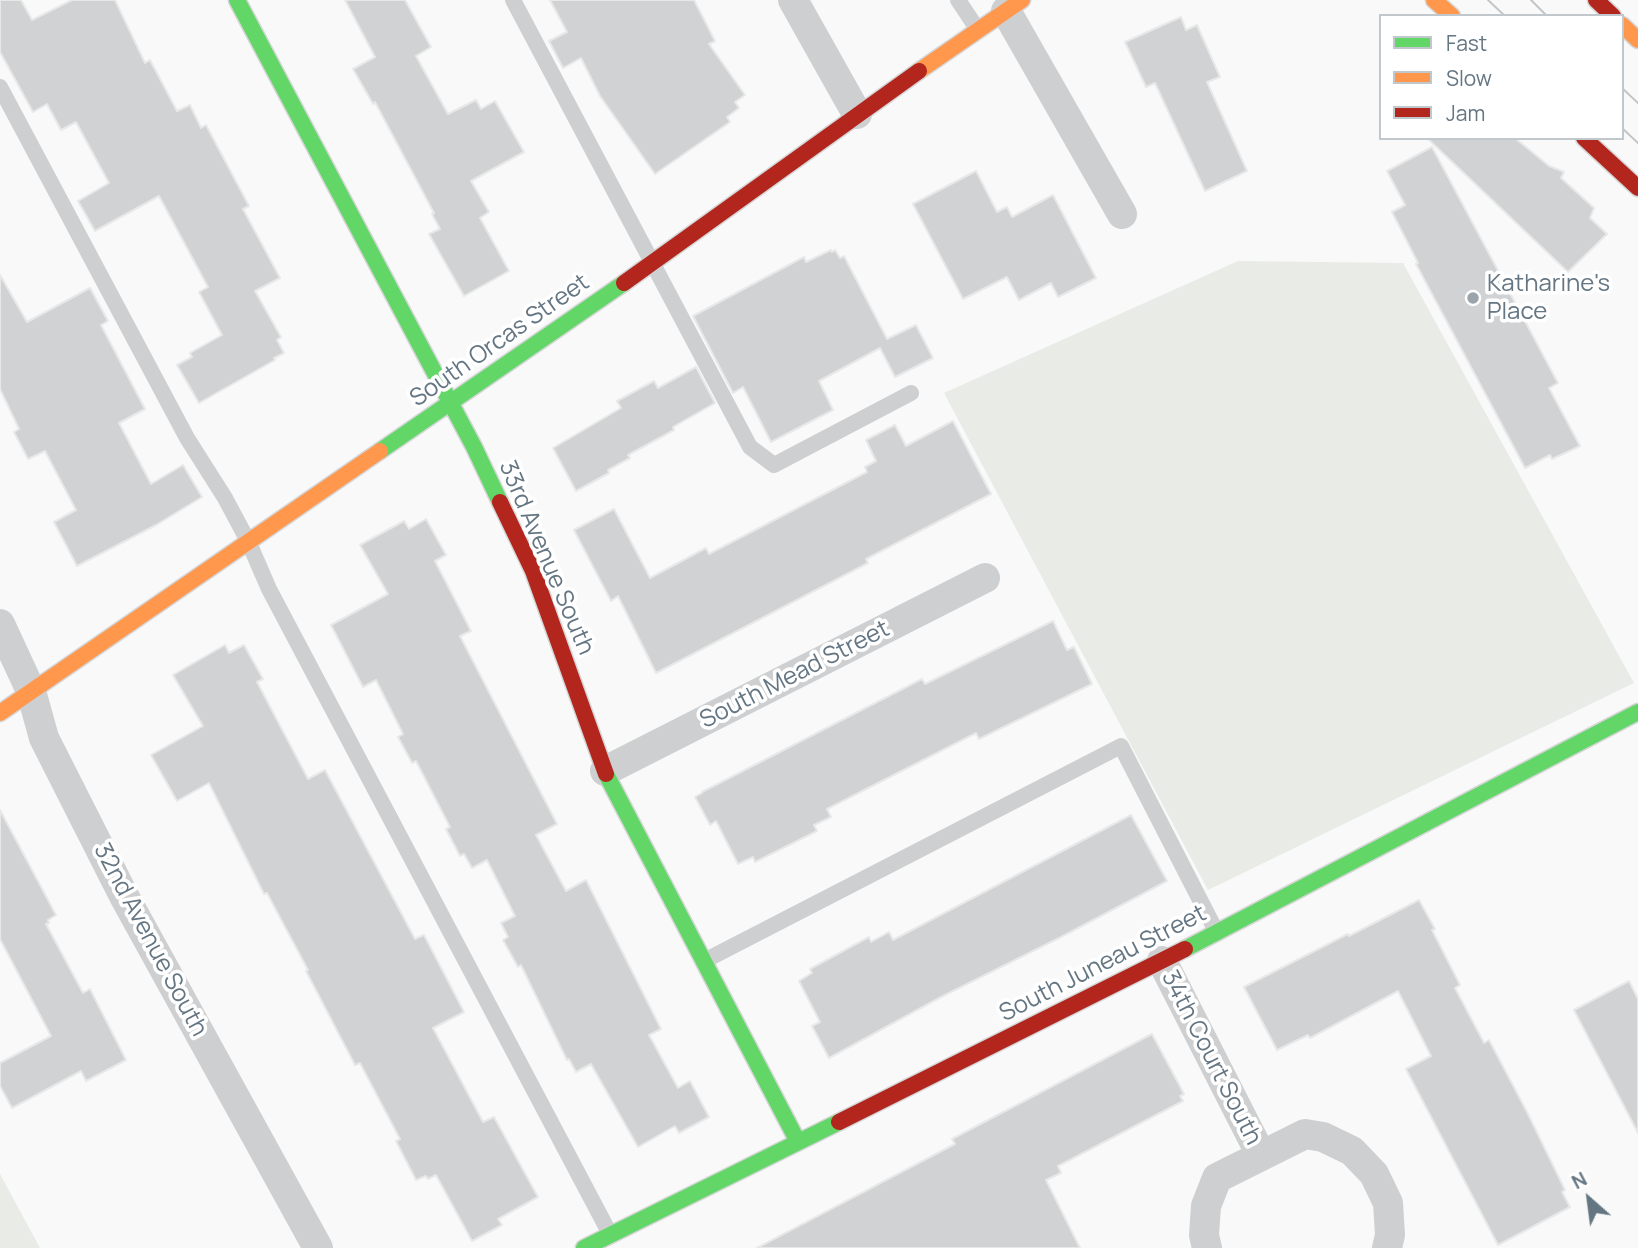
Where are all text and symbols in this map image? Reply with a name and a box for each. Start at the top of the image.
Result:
legend [1379,14,1624,140]
text: Fast [1446,29,1487,57]
text: Slow [1446,64,1492,92]
text: Jam [1446,99,1485,127]
street label: South Orcas Street [405,268,595,414]
place label: Katharine's Place [1487,270,1610,326]
marker: Katharine's Place [1465,290,1481,306]
street label: 33rd Avenue South [492,457,600,659]
street label: South Mead Street [695,615,895,735]
street label: 32nd Avenue South [87,839,213,1041]
street label: South Juneau Street [995,899,1211,1029]
street label: 34th Court South [1155,966,1267,1150]
north arrow [1554,1164,1624,1234]
text: N [1567,1166,1591,1195]

